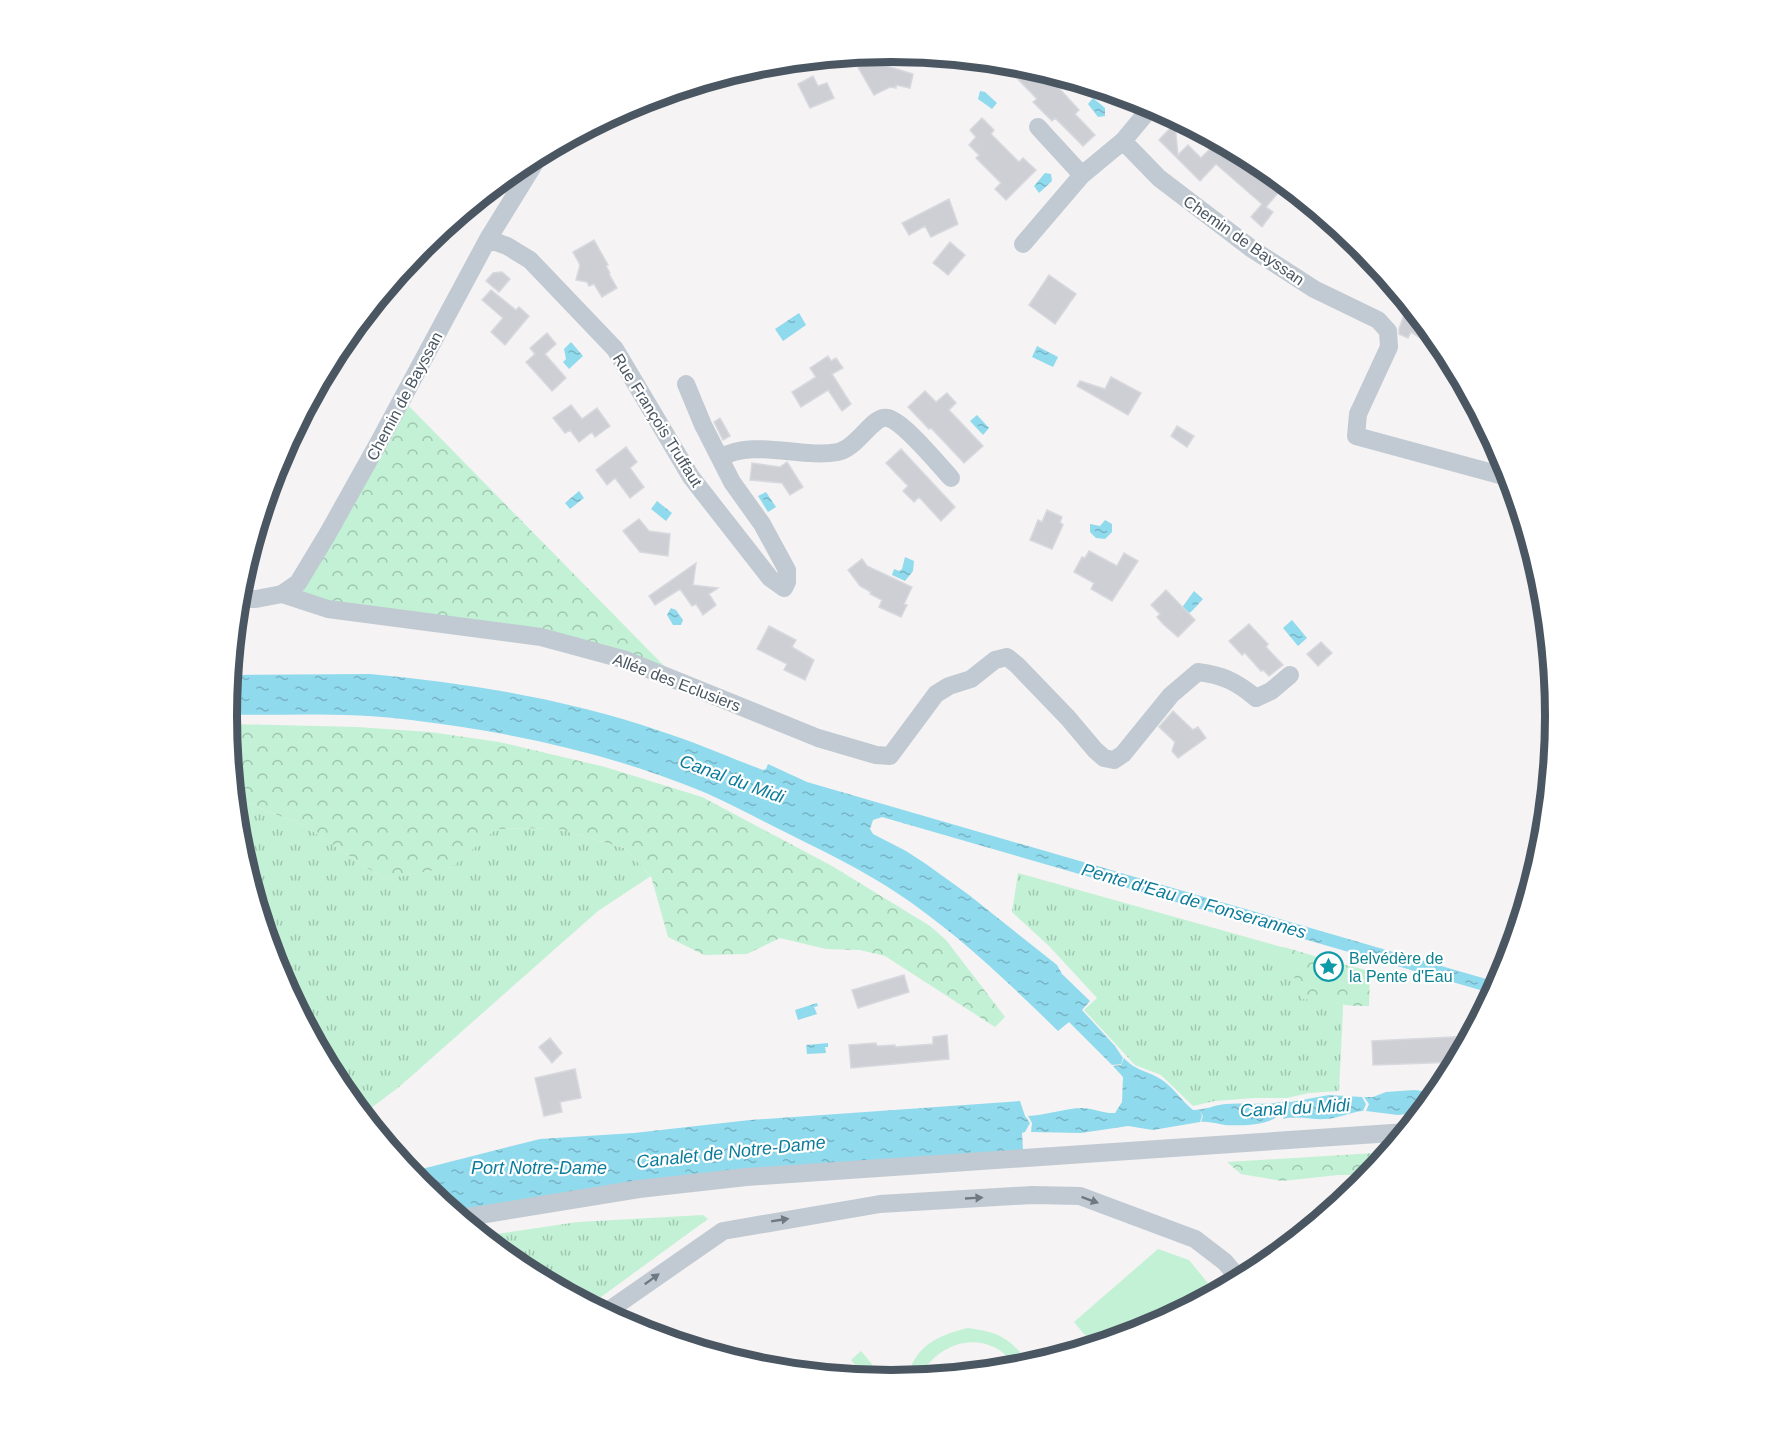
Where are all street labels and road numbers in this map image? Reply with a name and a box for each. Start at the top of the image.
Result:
street label: Chemin de Bayssan [1180,192,1307,288]
street label: Chemin de Bayssan [363,329,446,463]
street label: Rue François Truffaut [610,351,706,490]
street label: Allée des Eclusiers [611,650,743,715]

